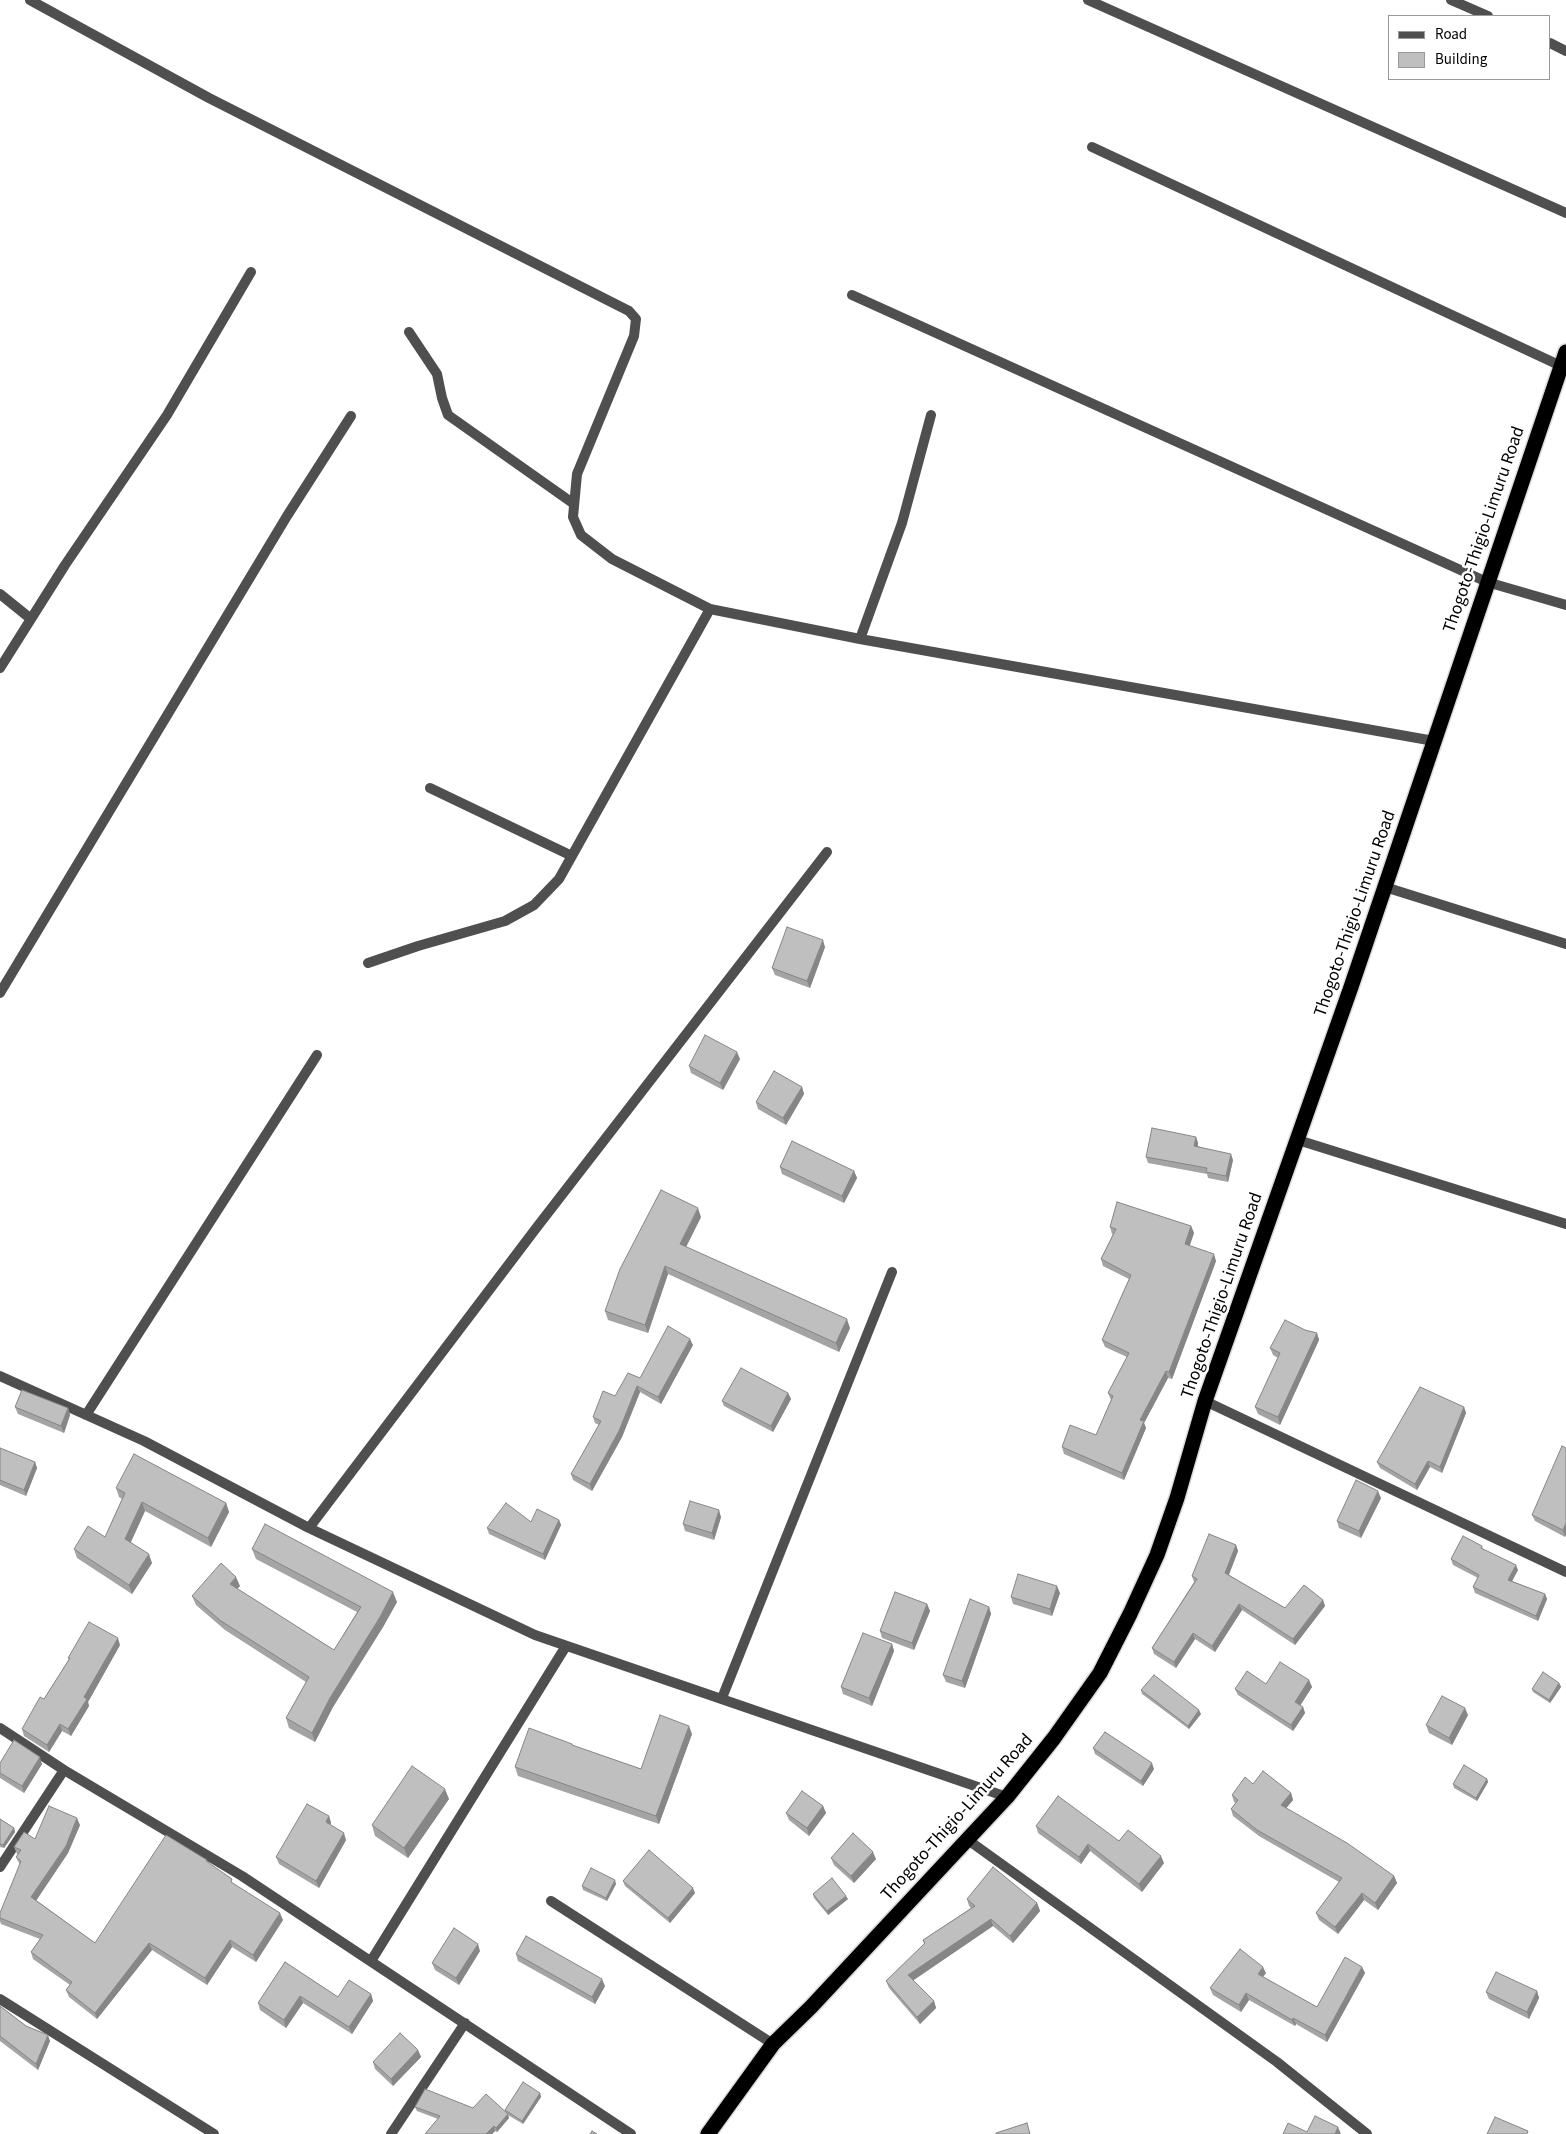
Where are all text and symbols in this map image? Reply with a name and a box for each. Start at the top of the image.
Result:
legend [1388,15,1551,80]
text: Road [1435,24,1467,45]
text: Building [1435,49,1487,70]
street label: Thogoto-Thigio-Limuru Road [1439,424,1531,636]
street label: Thogoto-Thigio-Limuru Road [1310,808,1402,1020]
street label: Thogoto-Thigio-Limuru Road [1177,1190,1269,1402]
street label: Thogoto-Thigio-Limuru Road [877,1730,1039,1906]

